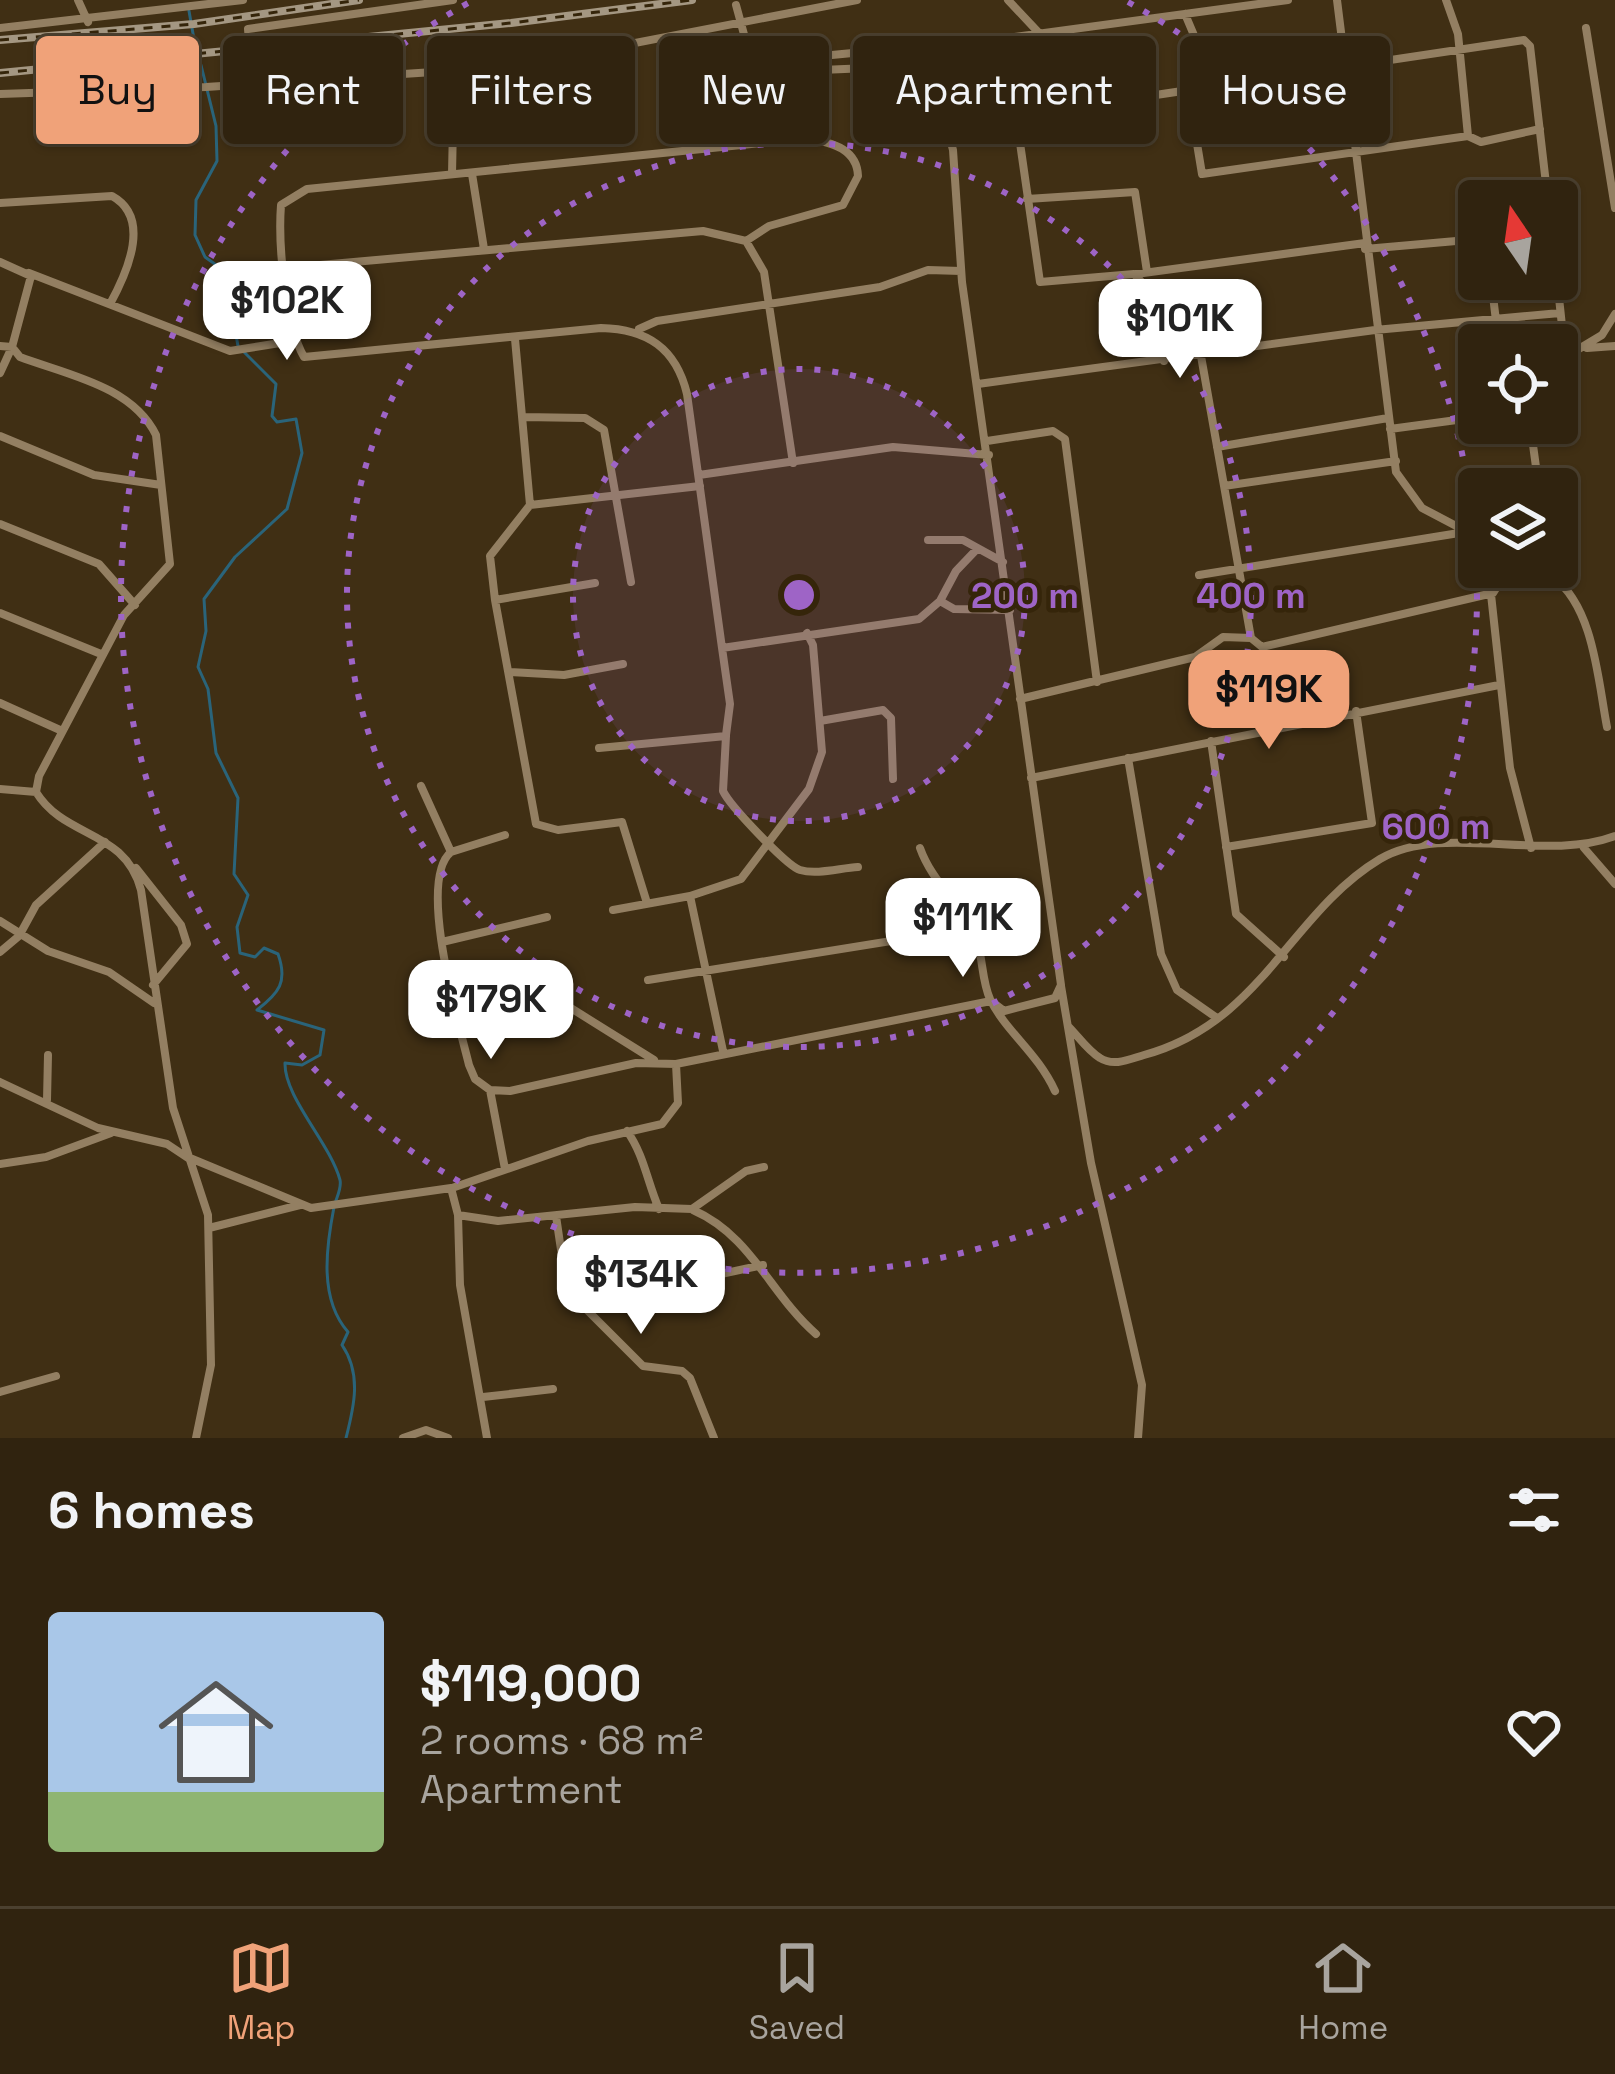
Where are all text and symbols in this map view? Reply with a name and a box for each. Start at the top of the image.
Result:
chip: Buy [36,36,199,144]
chip: Rent [223,36,403,144]
chip: Filters [427,36,635,144]
chip: New [659,36,829,144]
chip: Apartment [853,36,1156,144]
chip: House [1180,36,1390,144]
north arrow [1458,180,1578,300]
map controls [1458,180,1578,588]
pin: $102K [203,261,371,363]
text: $102K [230,275,344,324]
pin: $101K [1096,279,1264,381]
text: $101K [1126,293,1234,342]
button: locate [1458,324,1578,444]
button: layers [1458,468,1578,588]
text: 200 m [971,573,1079,619]
text: 400 m [1196,573,1306,619]
centre of rings [778,574,820,616]
pin: $119K [1185,650,1353,752]
text: $119K [1215,664,1323,713]
text: 600 m [1382,804,1490,850]
pin: $111K [879,878,1047,980]
text: $111K [913,892,1013,941]
pin: $179K [407,960,575,1062]
text: $179K [435,974,547,1023]
pin: $134K [557,1235,725,1337]
text: $134K [584,1249,698,1298]
icon: filters [1501,1477,1567,1543]
text: 6 homes [48,1478,255,1543]
text: $119,000 [420,1651,642,1716]
icon: home [144,1660,288,1804]
icon: heart [1501,1699,1567,1765]
text: 2 rooms · 68 m² [420,1716,703,1765]
text: Apartment [420,1765,623,1814]
tab: Map [227,1935,295,2049]
tab: Saved [749,1935,845,2049]
tab: Home [1298,1935,1388,2049]

